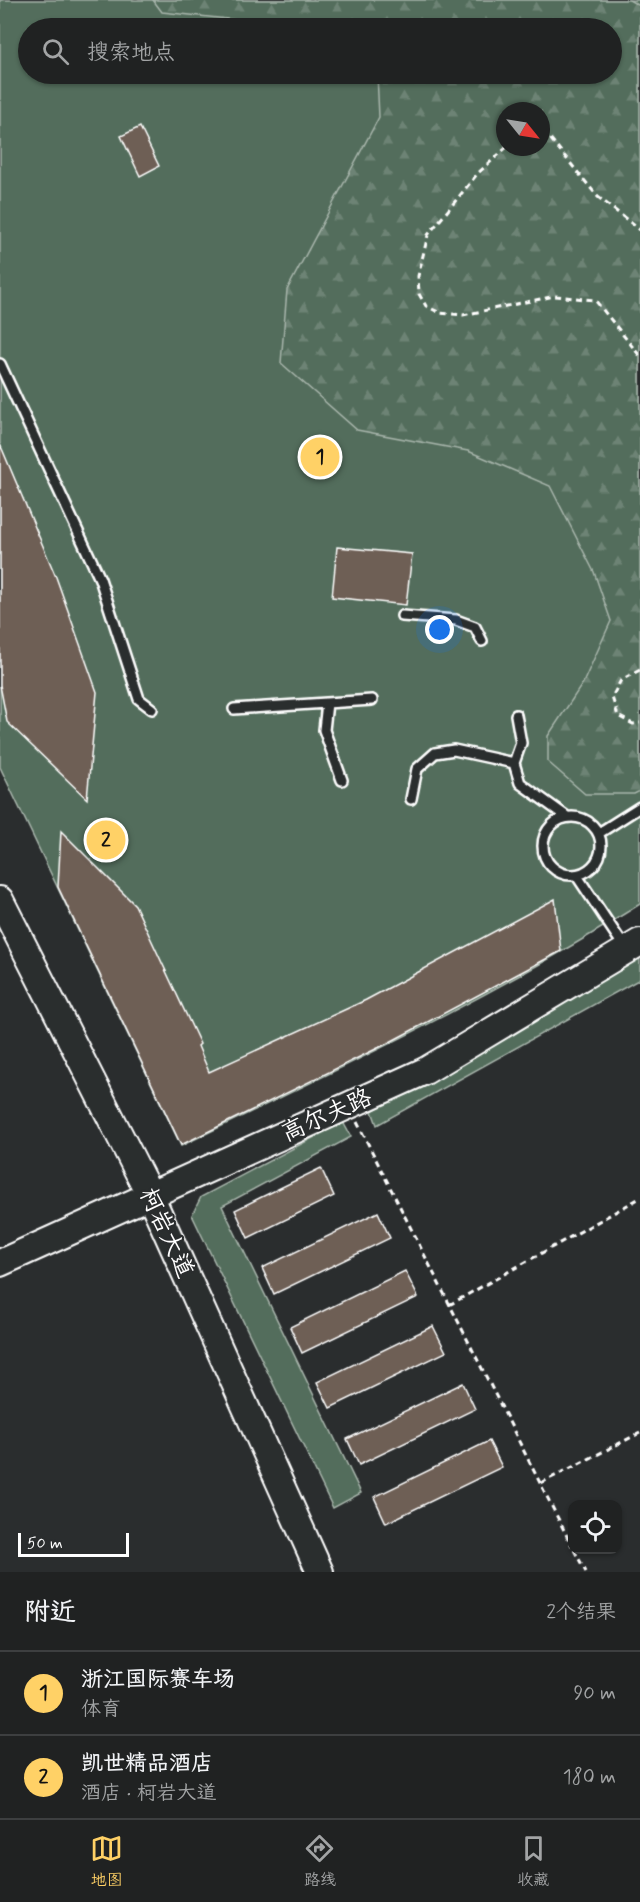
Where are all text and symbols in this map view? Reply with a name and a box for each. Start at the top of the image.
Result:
search box [18,18,622,84]
icon: search [39,35,72,68]
text: 搜索地点 [87,39,175,67]
north arrow [496,102,550,156]
pin: 1 [300,434,340,480]
your location [425,615,454,644]
pin: 2 [86,818,126,862]
street label: 高尔夫路 [277,1082,377,1150]
street label: 柯岩大道 [132,1183,200,1283]
map controls [568,1500,622,1554]
button: locate [568,1500,622,1554]
scale bar [18,1530,129,1558]
text: 50 m [27,1533,63,1554]
text: 附近 [24,1596,76,1630]
text: 2个结果 [546,1599,616,1626]
text: 浙江国际赛车场 [81,1666,235,1694]
text: 1 [39,1680,48,1707]
text: 90 m [573,1680,616,1707]
text: 体育 [81,1696,121,1723]
text: 凯世精品酒店 [81,1750,213,1778]
text: 2 [39,1764,48,1791]
text: 180 m [563,1764,616,1791]
text: 酒店 · 柯岩大道 [81,1780,216,1807]
tab: 地图 [90,1832,123,1891]
tab: 路线 [303,1832,336,1891]
tab: 收藏 [517,1832,550,1891]

